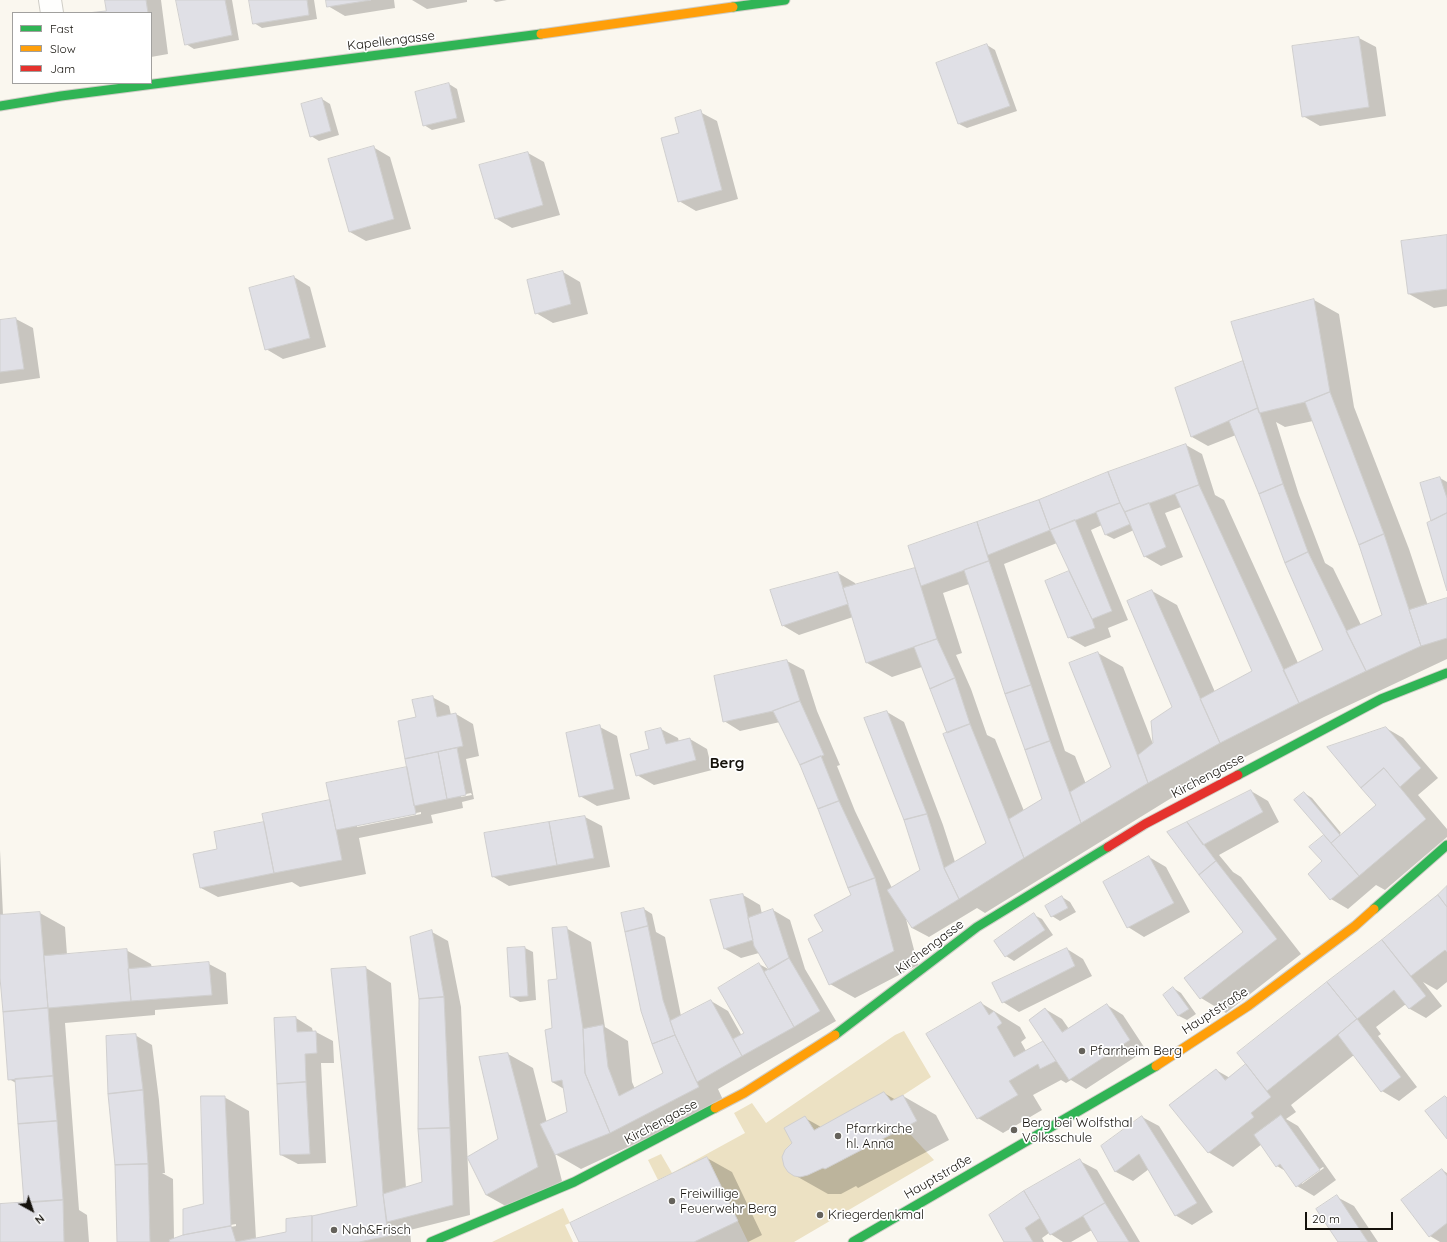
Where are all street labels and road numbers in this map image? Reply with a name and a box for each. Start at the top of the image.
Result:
street label: Kapellengasse [346,28,436,54]
street label: Kirchengasse [1169,750,1247,802]
street label: Kirchengasse [893,916,967,978]
street label: Hauptstraße [1179,984,1251,1038]
street label: Kirchengasse [622,1096,700,1148]
street label: Hauptstraße [901,1151,975,1203]

